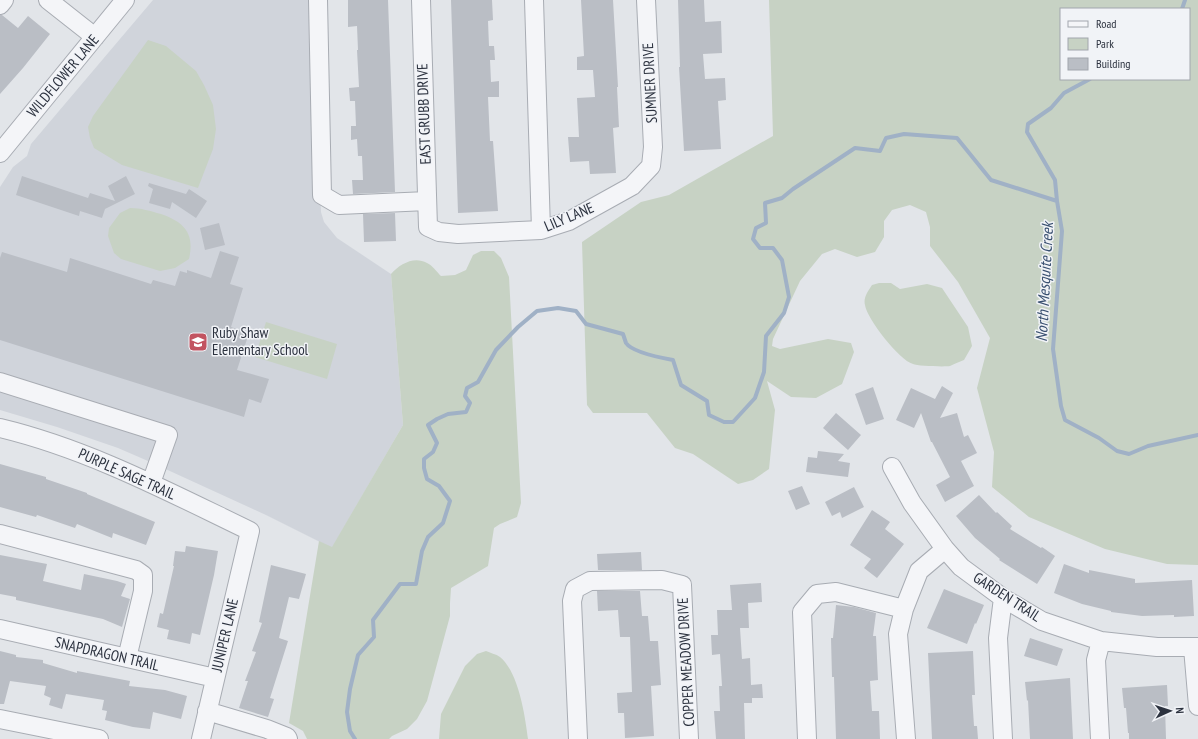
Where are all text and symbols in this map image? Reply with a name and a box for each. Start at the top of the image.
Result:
legend [1060,8,1190,80]
text: Road [1096,16,1116,31]
street label: WILDFLOWER LANE [23,30,103,121]
text: Park [1096,36,1114,51]
street label: SUMNER DRIVE [638,42,661,124]
text: Building [1096,56,1131,71]
street label: EAST GRUBB DRIVE [412,63,435,165]
street label: LILY LANE [541,198,597,235]
water label: North Mesquite Creek [1031,220,1057,342]
place label: Ruby Shaw Elementary School [212,323,309,359]
school or university icon: Ruby Shaw Elementary School [187,331,209,353]
street label: PURPLE SAGE TRAIL [76,444,180,504]
street label: GARDEN TRAIL [970,568,1045,626]
street label: JUNIPER LANE [207,596,242,674]
street label: COPPER MEADOW DRIVE [673,597,698,727]
street label: SNAPDRAGON TRAIL [53,632,162,675]
north arrow [1150,691,1190,731]
text: N [1173,707,1187,714]

